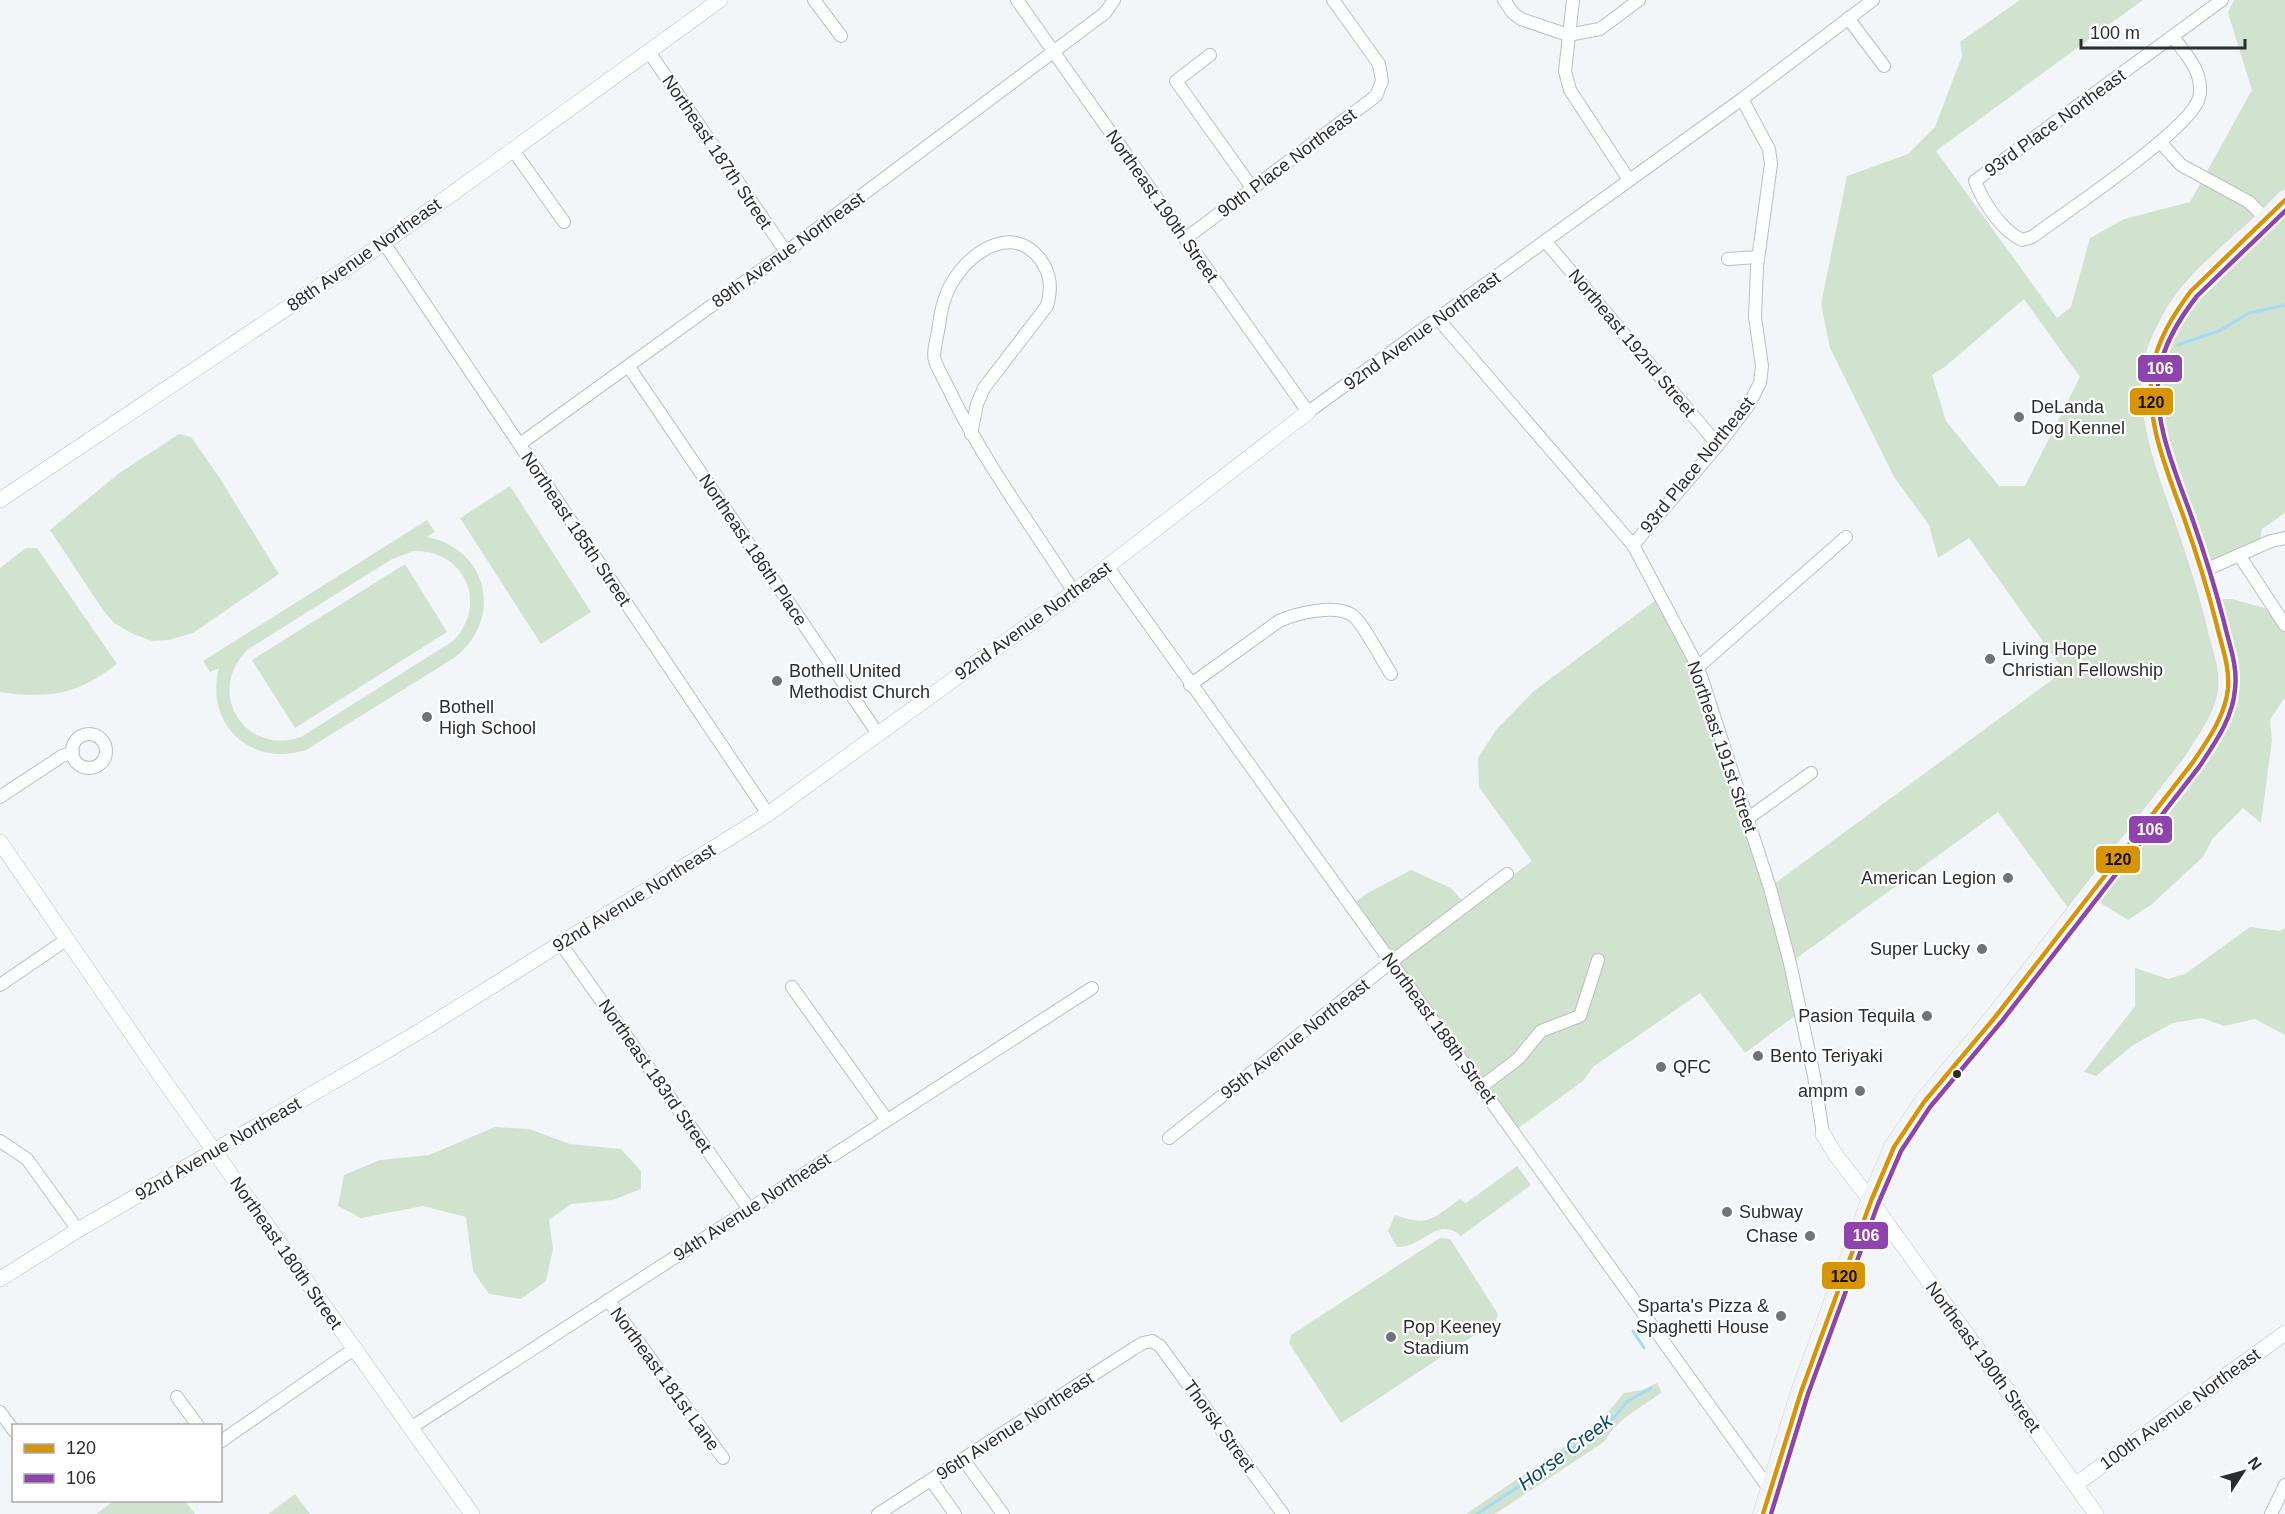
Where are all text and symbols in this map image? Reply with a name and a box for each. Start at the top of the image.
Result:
scale bar [2081,12,2244,50]
text: 100 m [2090,23,2140,43]
street label: 93rd Place Northeast [1981,65,2129,181]
street label: Northeast 187th Street [658,71,776,233]
street label: 90th Place Northeast [1214,104,1360,222]
street label: Northeast 190th Street [1102,126,1222,286]
street label: 89th Avenue Northeast [708,188,868,312]
street label: 88th Avenue Northeast [283,194,445,316]
street label: Northeast 192nd Street [1565,265,1699,421]
street label: 92nd Avenue Northeast [1340,268,1504,394]
line badge: 106 [2137,354,2183,383]
text: 106 [2147,360,2173,377]
line badge: 120 [2129,387,2174,416]
street label: 93rd Place Northeast [1636,393,1758,537]
text: 120 [2138,394,2164,411]
place label: DeLanda Dog Kennel [2031,397,2125,438]
marker: DeLanda Dog Kennel [2012,410,2026,424]
street label: Northeast 185th Street [517,448,635,610]
street label: Northeast 186th Place [695,471,811,629]
street label: 92nd Avenue Northeast [951,558,1115,684]
place label: Living Hope Christian Fellowship [2002,639,2163,680]
marker: Living Hope Christian Fellowship [1983,652,1997,666]
street label: Northeast 191st Street [1683,659,1761,835]
place label: Bothell United Methodist Church [789,661,930,702]
marker: Bothell United Methodist Church [770,674,784,688]
place label: Bothell High School [439,697,536,738]
marker: Bothell High School [420,710,434,724]
line badge: 106 [2128,815,2173,844]
text: 106 [2137,821,2163,838]
street label: 92nd Avenue Northeast [549,840,719,956]
line badge: 120 [2095,845,2141,874]
text: 120 [2105,851,2131,868]
place label: American Legion [1861,868,1996,888]
marker: American Legion [2001,871,2015,885]
place label: Super Lucky [1870,939,1970,959]
marker: Super Lucky [1975,942,1989,956]
street label: Northeast 188th Street [1378,949,1500,1107]
street label: 95th Avenue Northeast [1217,975,1373,1103]
street label: Northeast 183rd Street [595,996,715,1156]
place label: Pasion Tequila [1798,1006,1916,1026]
marker: Pasion Tequila [1920,1009,1934,1023]
place label: Bento Teriyaki [1770,1046,1883,1066]
marker: Bento Teriyaki [1751,1049,1765,1063]
place label: QFC [1673,1057,1711,1077]
marker: QFC [1654,1060,1668,1074]
unlabelled marker [1951,1068,1963,1080]
place label: ampm [1798,1081,1848,1101]
marker: ampm [1853,1084,1867,1098]
street label: 92nd Avenue Northeast [132,1093,304,1205]
street label: 94th Avenue Northeast [670,1149,834,1265]
street label: Northeast 180th Street [226,1173,346,1333]
place label: Subway [1739,1202,1803,1222]
marker: Subway [1720,1205,1734,1219]
line badge: 106 [1843,1221,1889,1250]
place label: Chase [1746,1226,1798,1246]
text: 106 [1853,1227,1879,1244]
marker: Chase [1803,1229,1817,1243]
line badge: 120 [1821,1261,1866,1290]
text: 120 [1831,1268,1857,1285]
street label: Northeast 190th Street [1922,1278,2044,1436]
place label: Sparta's Pizza & Spaghetti House [1636,1296,1769,1337]
street label: Northeast 181st Lane [606,1303,724,1455]
marker: Sparta's Pizza & Spaghetti House [1774,1309,1788,1323]
place label: Pop Keeney Stadium [1403,1317,1501,1358]
marker: Pop Keeney Stadium [1384,1330,1398,1344]
street label: 100th Avenue Northeast [2095,1343,2265,1475]
street label: 96th Avenue Northeast [933,1368,1097,1484]
street label: Thorsk Street [1179,1376,1259,1476]
water label: Horse Creek [1514,1409,1617,1495]
legend [12,1424,222,1502]
text: 120 [66,1438,96,1458]
north arrow [2213,1442,2273,1502]
text: 106 [66,1468,96,1488]

